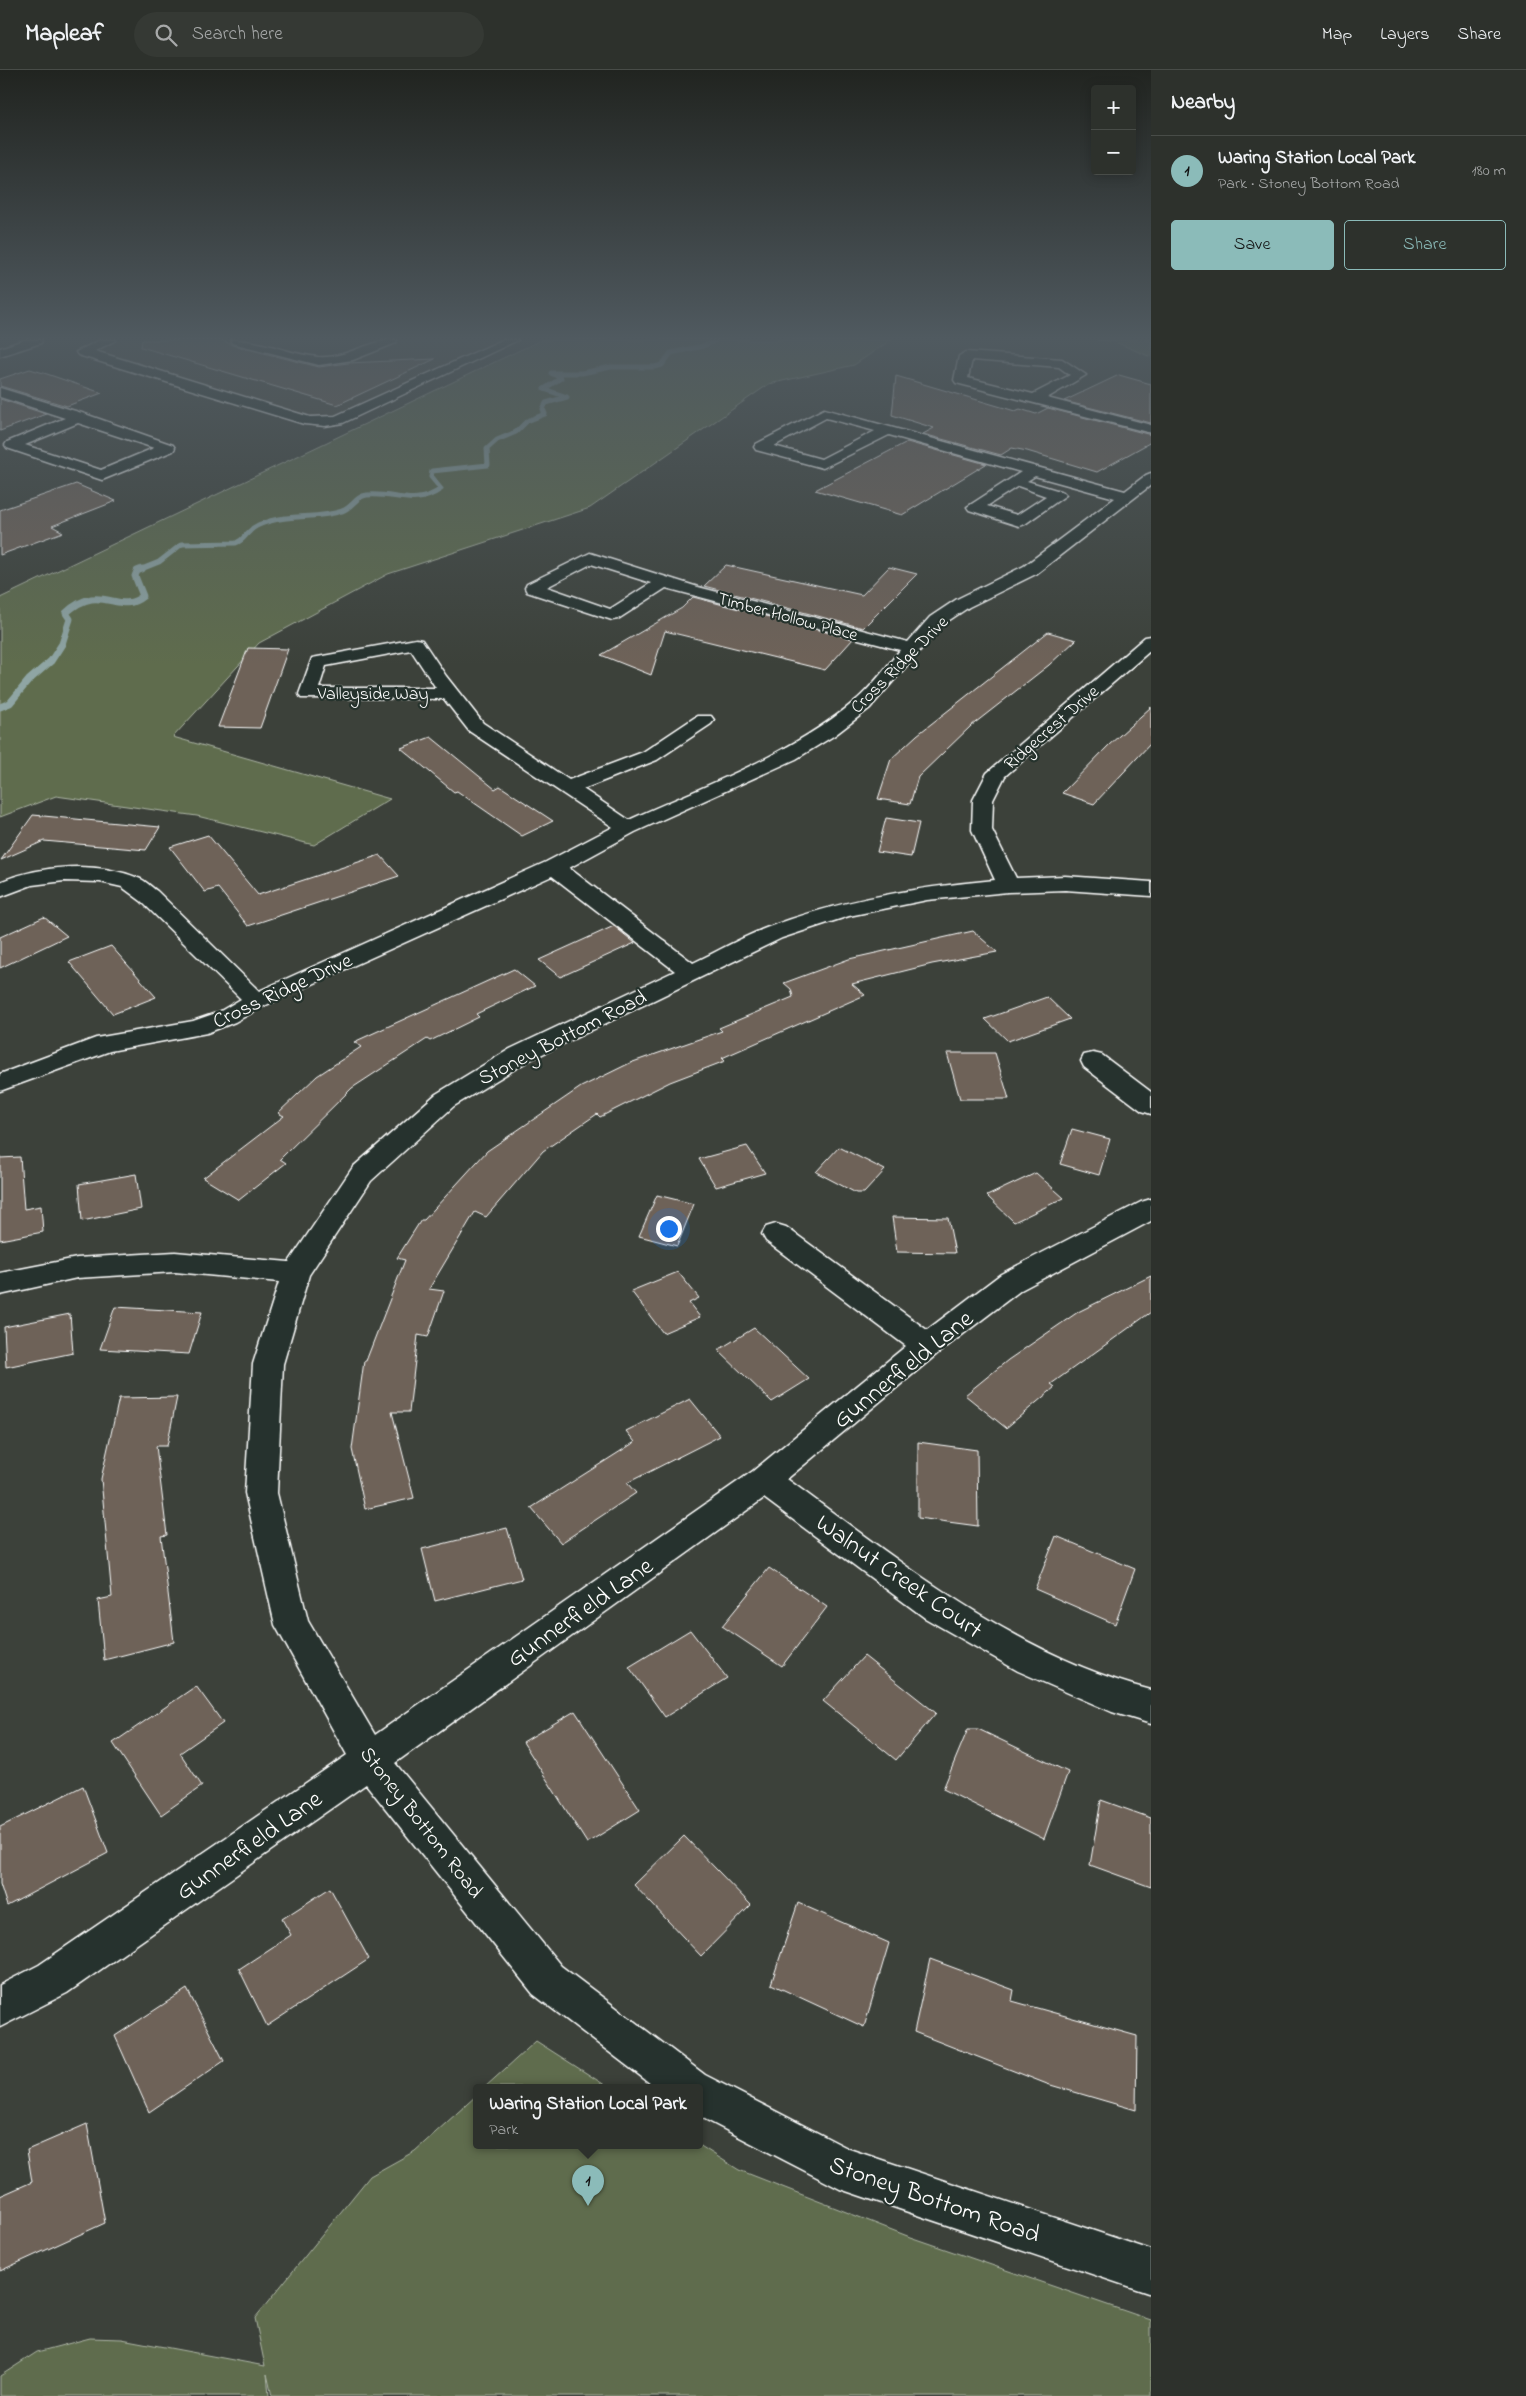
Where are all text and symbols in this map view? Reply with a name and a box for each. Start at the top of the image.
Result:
search box [134,12,484,57]
text: Mapleaf [25,17,104,52]
icon: search [152,21,180,49]
text: Search here [192,21,283,48]
text: Map [1322,22,1352,48]
text: Layers [1380,22,1430,48]
text: Share [1458,22,1501,48]
map controls [1091,85,1136,175]
button: + [1091,85,1136,130]
text: Nearby [1171,88,1235,118]
button: − [1091,130,1136,175]
text: Waring Station Local Park [1218,145,1416,172]
text: 1 [1184,159,1190,183]
text: 180 m [1472,159,1506,183]
text: Park · Stoney Bottom Road [1218,172,1400,196]
button: Save [1171,220,1334,270]
button: Share [1344,220,1506,270]
street label: Timber Hollow Place [714,587,861,649]
street label: Cross Ridge Drive [846,610,957,721]
street label: Ridgecrest Drive [999,679,1107,778]
street label: Valleyside Way [316,682,429,708]
street label: Cross Ridge Drive [208,946,359,1039]
street label: Stoney Bottom Road [473,983,653,1096]
your location [656,1216,682,1242]
street label: Gunnerfield Lane [826,1302,983,1438]
street label: Walnut Creek Court [807,1506,990,1649]
street label: Gunnerfield Lane [500,1549,662,1677]
street label: Stoney Bottom Road [350,1741,489,1907]
street label: Gunnerfield Lane [169,1782,331,1910]
popup [473,2084,703,2149]
text: Waring Station Local Park [489,2091,687,2118]
text: Park [489,2118,518,2142]
street label: Stoney Bottom Road [823,2148,1044,2255]
pin: 1 [572,2165,604,2206]

